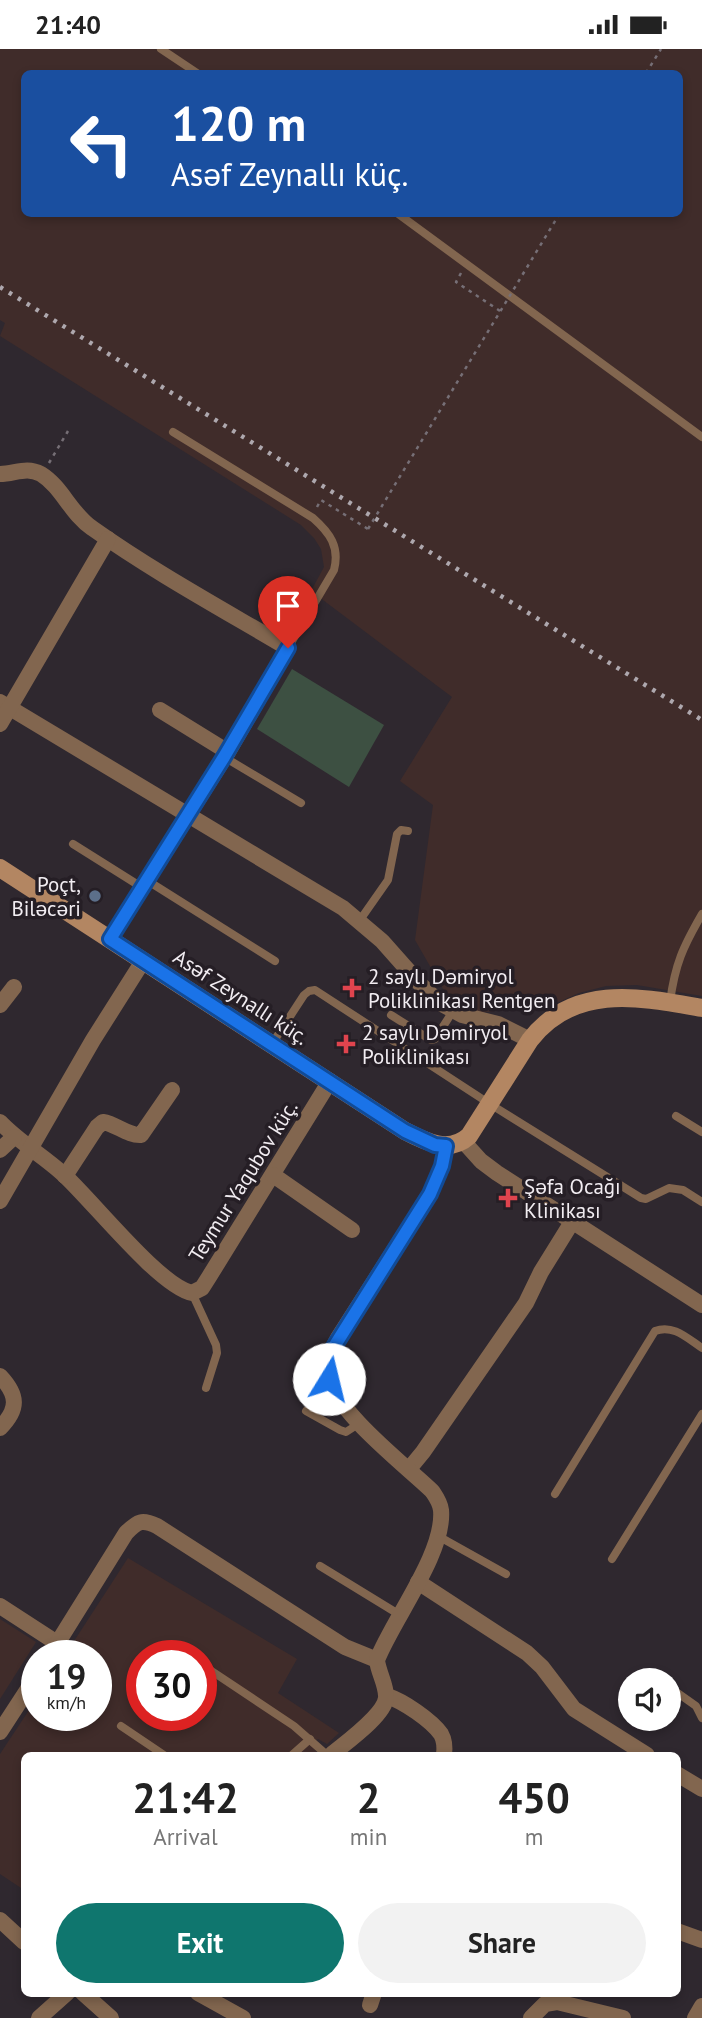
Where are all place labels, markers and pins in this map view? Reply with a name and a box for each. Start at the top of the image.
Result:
pin [258,576,318,648]
place label: Poçt, Biləcəri [11,871,81,922]
marker: Poçt, Biləcəri [87,888,103,904]
place label: 2 saylı Dəmiryol Poliklinikası Rentgen [368,963,555,1014]
marker: 2 saylı Dəmiryol Poliklinikası Rentgen [342,978,362,998]
place label: 2 saylı Dəmiryol Poliklinikası [362,1019,508,1070]
marker: 2 saylı Dəmiryol Poliklinikası [336,1034,356,1054]
place label: Şəfa Ocağı Klinikası [524,1173,621,1224]
marker: Şəfa Ocağı Klinikası [498,1188,518,1208]

